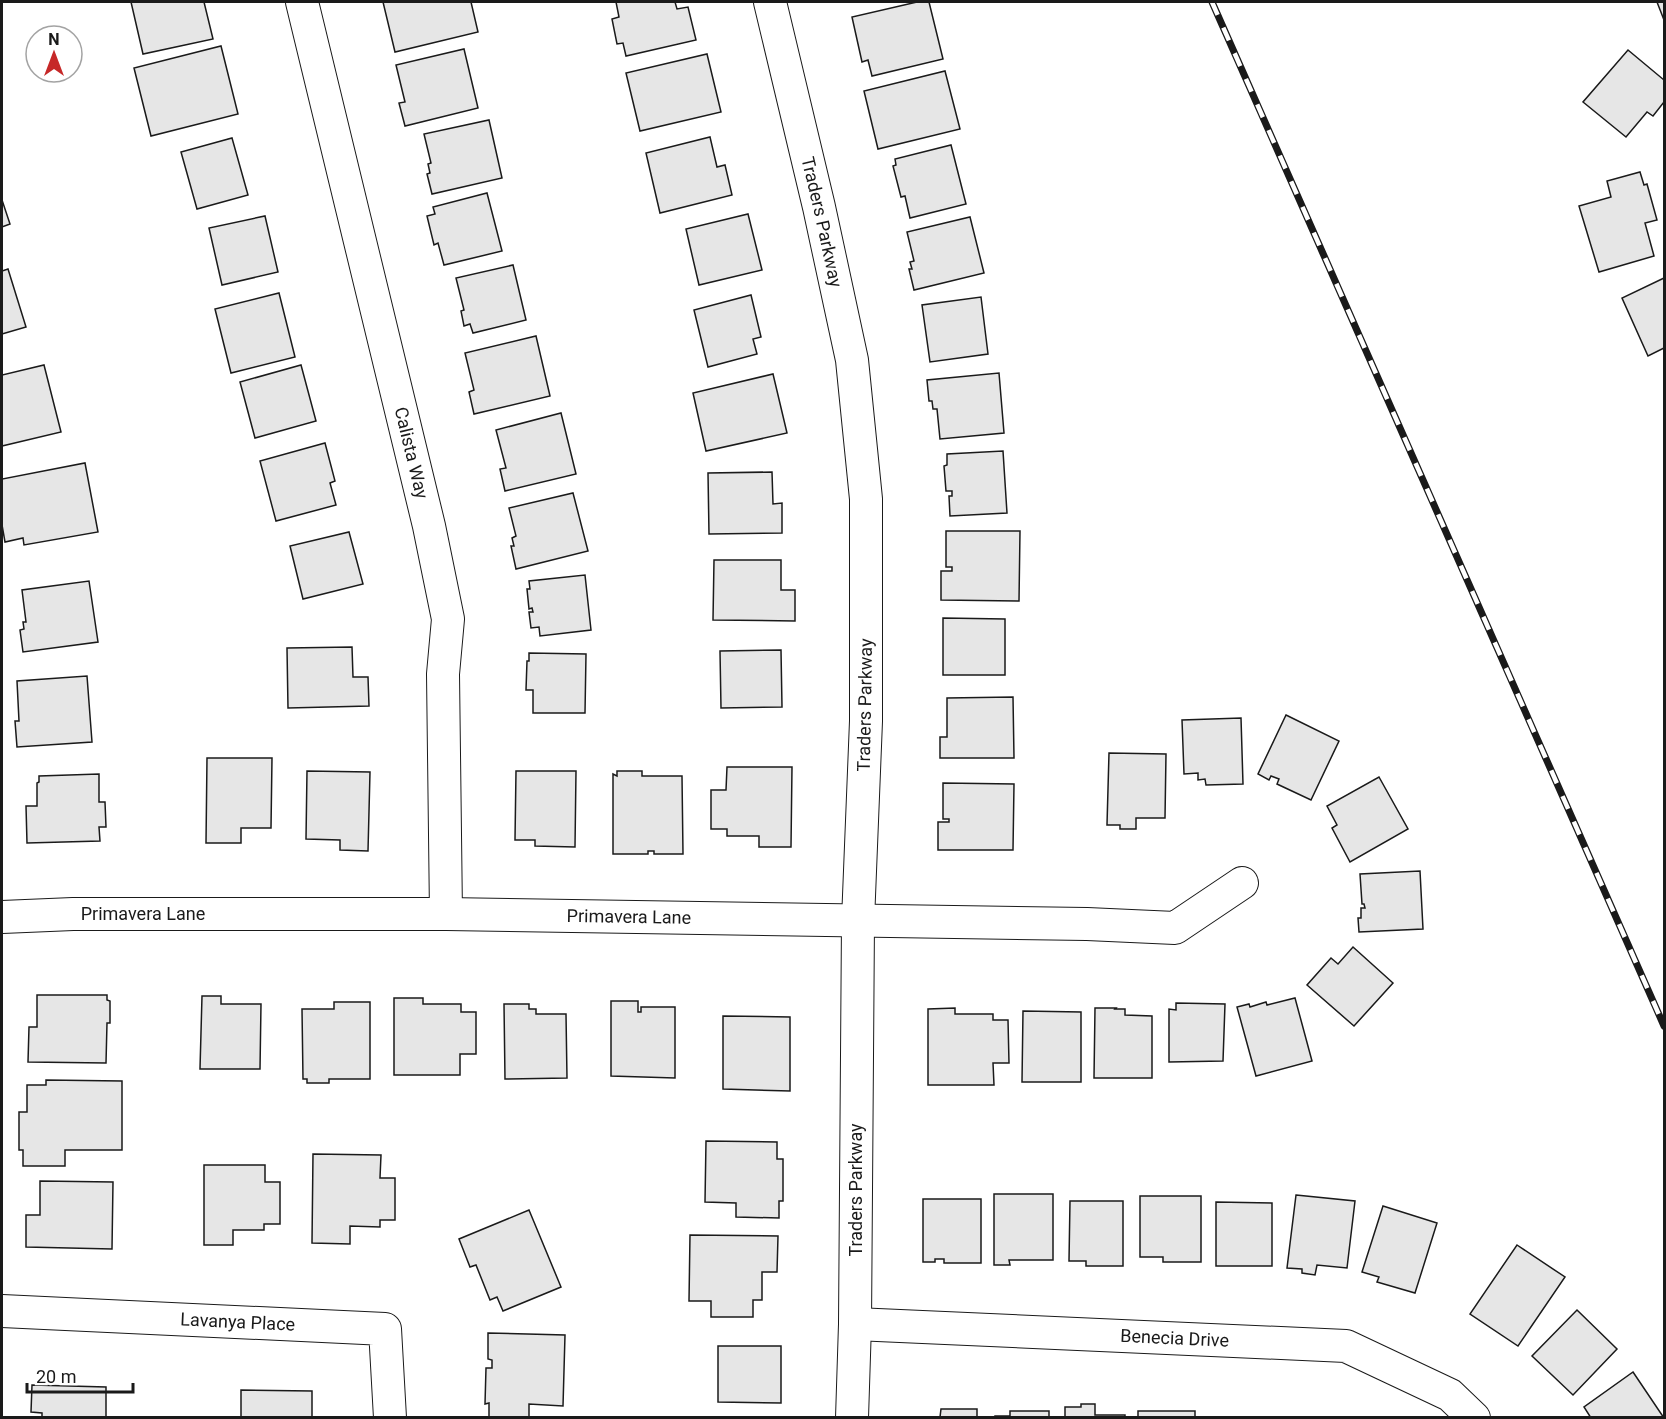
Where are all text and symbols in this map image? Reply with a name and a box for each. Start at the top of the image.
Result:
north arrow [24,24,84,84]
text: N [48,30,60,49]
street label: Traders Parkway [797,154,847,290]
street label: Calista Way [391,405,433,501]
street label: Traders Parkway [853,638,876,772]
street label: Primavera Lane [81,903,205,924]
street label: Primavera Lane [567,905,691,928]
street label: Traders Parkway [845,1123,866,1257]
street label: Lavanya Place [180,1308,296,1335]
street label: Benecia Drive [1120,1325,1230,1351]
scale bar [27,1356,134,1394]
text: 20 m [36,1366,76,1387]

